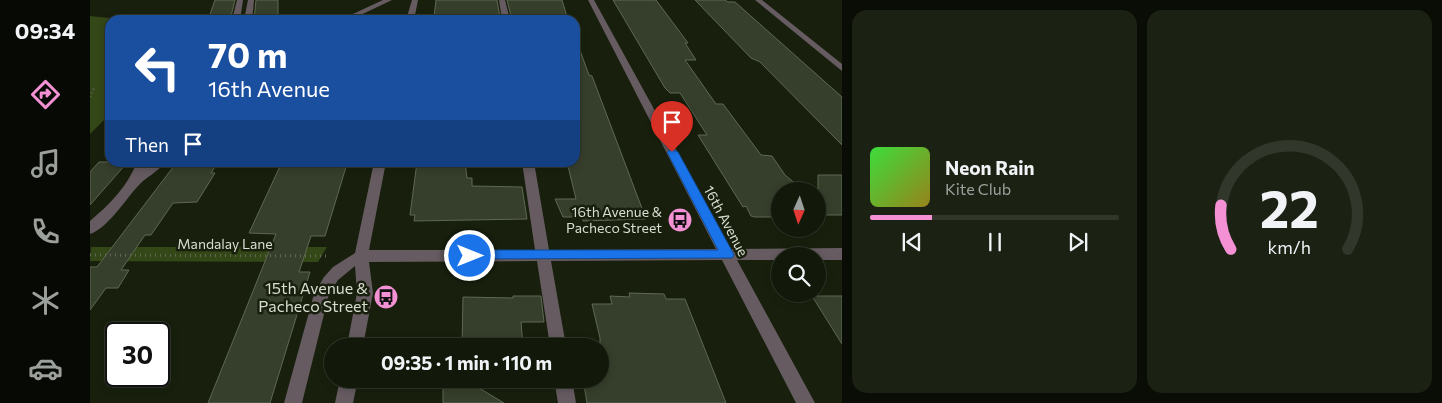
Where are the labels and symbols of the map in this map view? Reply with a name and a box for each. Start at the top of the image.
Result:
pin [651,101,693,152]
north arrow [771,182,826,238]
street label: 16th Avenue [701,183,752,259]
place label: 16th Avenue & Pacheco Street [566,203,663,236]
bus stop icon: 16th Avenue & Pacheco Street [667,207,693,233]
position arrow [443,229,495,281]
street label: Mandalay Lane [177,235,273,252]
place label: 15th Avenue & Pacheco Street [258,278,368,315]
bus stop icon: 15th Avenue & Pacheco Street [373,284,399,310]
speed limit sign: 30 [105,322,170,387]

